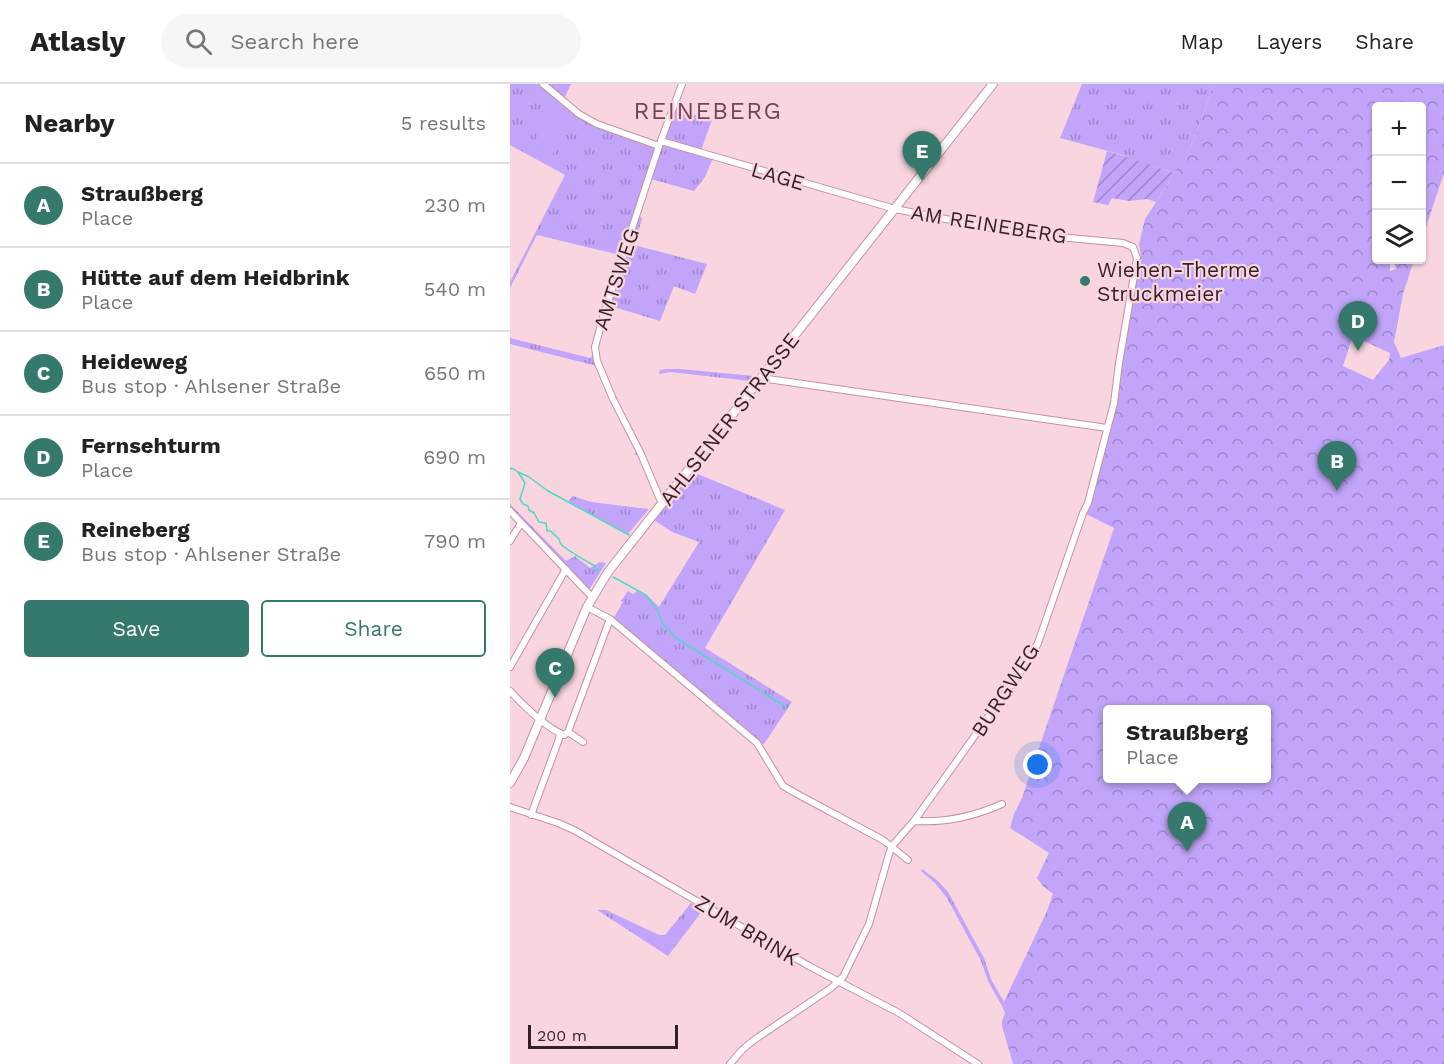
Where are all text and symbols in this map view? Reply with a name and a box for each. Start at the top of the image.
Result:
search box [161,14,581,68]
text: Atlasly [30,25,125,58]
icon: search [182,25,215,58]
text: Search here [230,29,359,54]
text: Map [1180,29,1223,54]
text: Layers [1256,29,1322,54]
text: Share [1355,29,1414,54]
district label: REINEBERG [634,97,782,125]
map controls [1372,102,1426,264]
button: + [1372,102,1426,156]
text: Nearby [24,108,115,138]
text: 5 results [401,111,486,135]
pin: E [902,132,942,181]
street label: LAGE [748,156,808,196]
button: − [1372,156,1426,210]
text: Straußberg [81,181,203,206]
text: A [37,193,50,217]
text: 230 m [424,193,486,217]
street label: AM REINEBERG [909,199,1069,249]
text: Place [81,206,133,230]
button: layers [1372,210,1426,264]
street label: AMTSWEG [588,225,644,333]
place label: Wiehen-Therme Struckmeier [1097,257,1260,306]
text: Hütte auf dem Heidbrink [81,265,349,290]
marker: Wiehen-Therme Struckmeier [1078,274,1092,288]
text: B [37,277,50,301]
text: 540 m [424,277,486,301]
text: Place [81,290,133,314]
pin: D [1338,302,1378,351]
street label: AHLSENER STRASSE [654,328,804,510]
text: Heideweg [81,349,187,374]
text: C [37,361,50,385]
text: 650 m [424,361,486,385]
text: Bus stop · Ahlsener Straße [81,374,341,398]
text: Fernsehturm [81,433,221,458]
pin: B [1318,442,1356,491]
text: D [36,445,51,469]
text: 690 m [423,445,486,469]
text: Place [81,458,133,482]
text: Reineberg [81,517,190,542]
text: E [37,529,50,553]
text: 790 m [424,529,486,553]
text: Bus stop · Ahlsener Straße [81,542,341,566]
button: Save [24,600,249,657]
button: Share [261,600,486,657]
street label: BURGWEG [966,639,1044,741]
pin: C [536,648,574,698]
popup [1103,705,1271,783]
text: Straußberg [1126,720,1248,745]
text: Place [1126,745,1178,769]
your location [1023,750,1052,779]
pin: A [1168,802,1206,852]
street label: ZUM BRINK [691,889,803,971]
scale bar [528,1022,678,1050]
text: 200 m [537,1026,587,1045]

